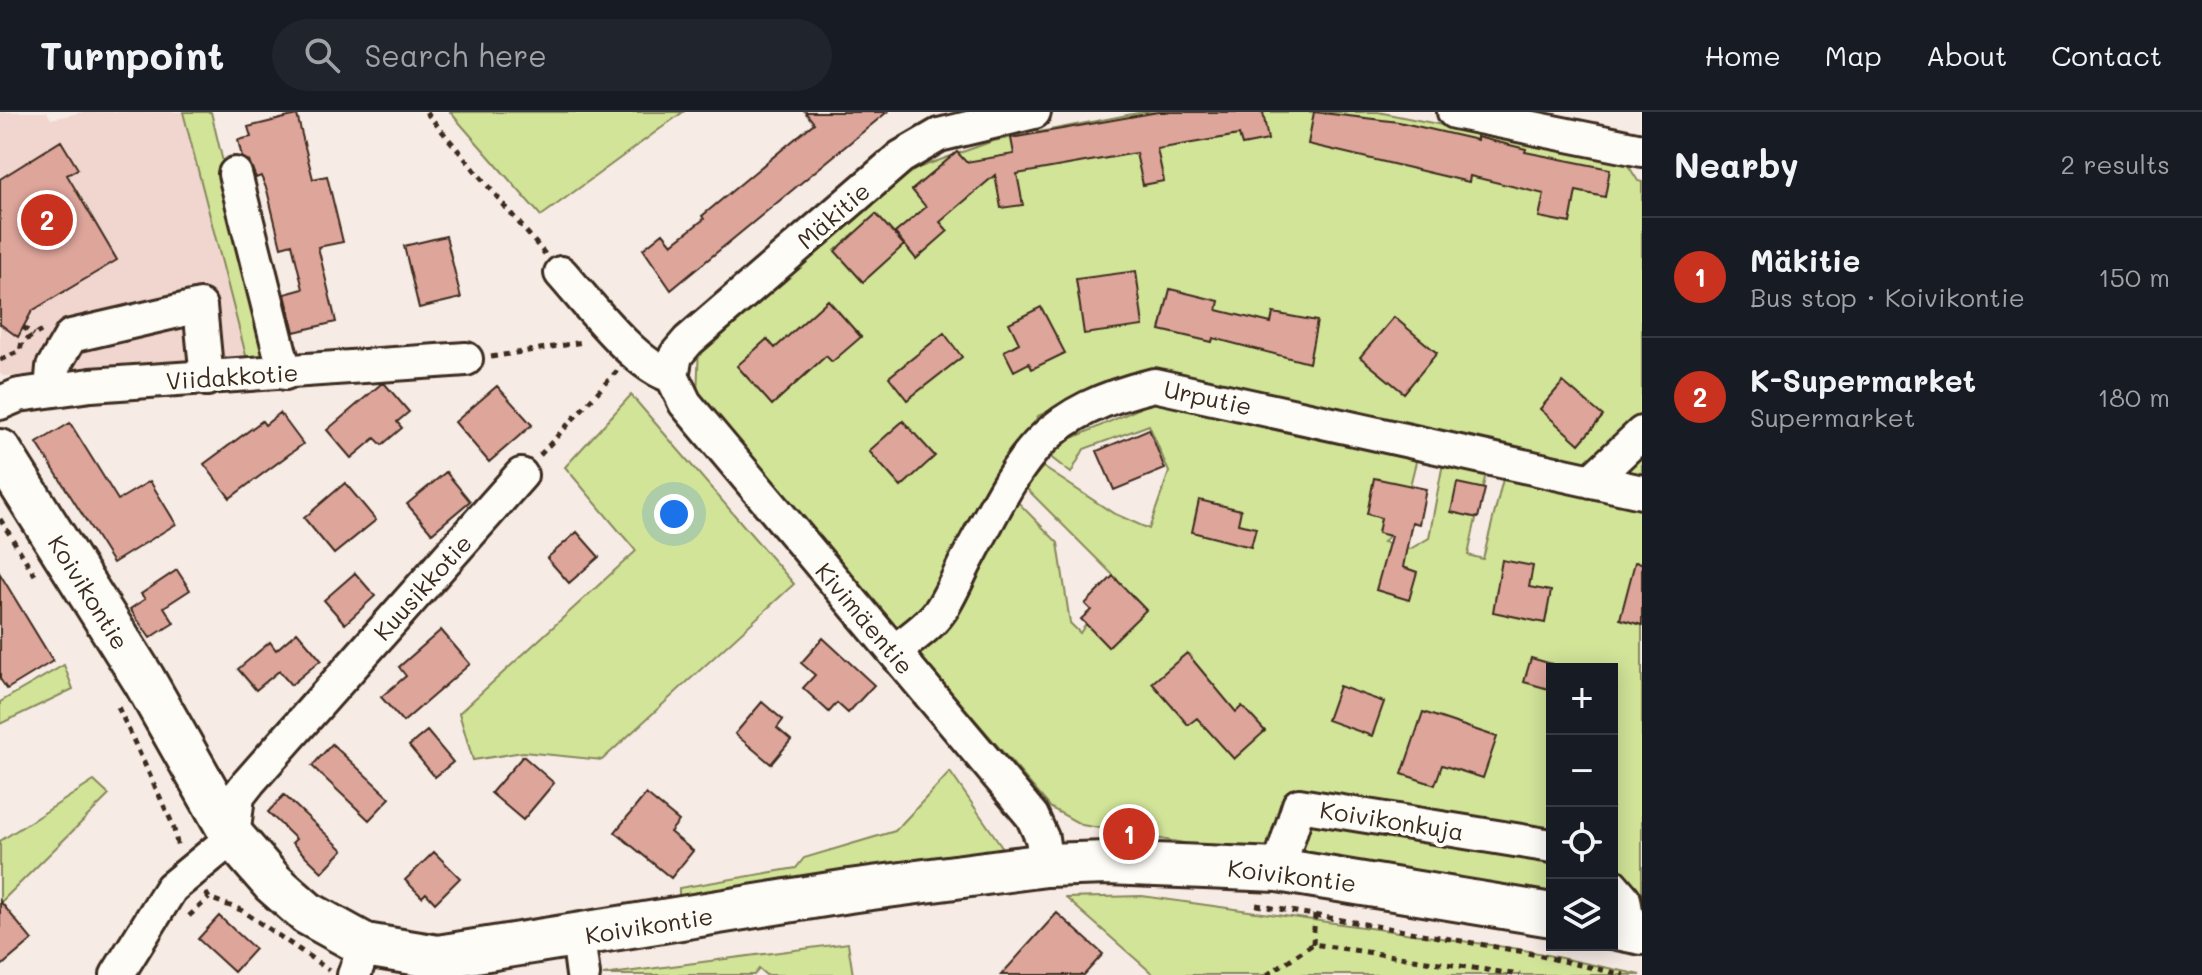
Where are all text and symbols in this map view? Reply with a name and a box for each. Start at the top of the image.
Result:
search box [272,19,832,91]
text: Turnpoint [40,30,224,80]
icon: search [300,33,344,77]
text: Search here [364,35,547,75]
text: Home [1705,37,1781,73]
text: Map [1825,37,1882,73]
text: About [1926,37,2007,73]
text: Contact [2051,37,2162,73]
text: Nearby [1674,142,1799,187]
text: 2 results [2061,147,2170,181]
street label: Mäkitie [790,175,876,255]
pin: 2 [21,190,73,250]
text: Mäkitie [1750,240,1860,280]
text: 1 [1694,260,1706,294]
text: 150 m [2098,260,2170,294]
text: Bus stop · Koivikontie [1750,280,2025,314]
street label: Viidakkotie [165,356,299,396]
text: K-Supermarket [1750,360,1976,400]
street label: Urputie [1161,373,1255,421]
text: 2 [1693,380,1707,414]
text: 180 m [2098,380,2170,414]
text: Supermarket [1750,400,1915,434]
your location [654,494,694,534]
street label: Kuusikkotie [366,527,478,647]
street label: Koivikontie [42,529,136,655]
street label: Kivimäentie [809,556,921,680]
map controls [1546,663,1618,951]
button: + [1546,663,1618,735]
button: − [1546,735,1618,807]
street label: Koivikonkuja [1318,793,1466,847]
pin: 1 [1103,804,1155,864]
button: locate [1546,807,1618,879]
street label: Koivikontie [1226,852,1358,898]
button: layers [1546,879,1618,951]
street label: Koivikontie [583,900,715,950]

